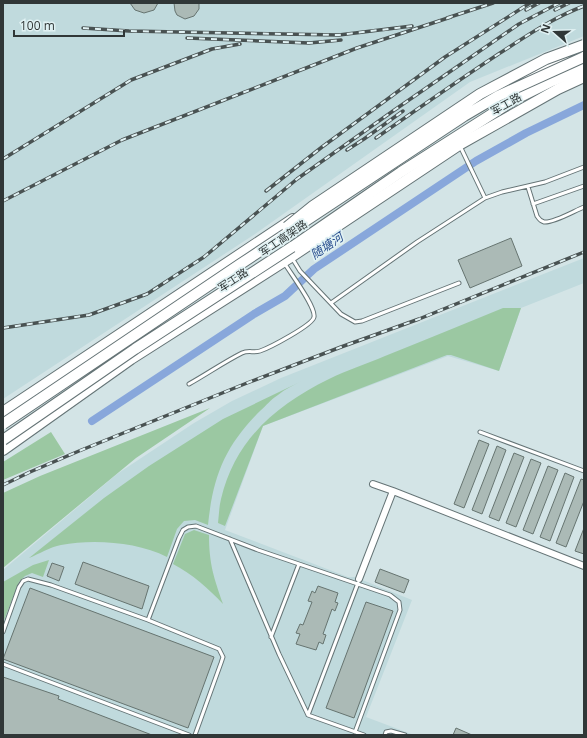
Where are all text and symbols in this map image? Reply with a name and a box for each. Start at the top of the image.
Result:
scale bar [14,12,124,38]
north arrow [535,12,575,52]
text: 100 m [20,17,55,34]
text: N [537,22,554,35]
street label: 军工路 [488,89,524,118]
street label: 军工高架路 [256,216,310,259]
water label: 随塘河 [307,227,348,263]
street label: 军工路 [215,264,251,295]

